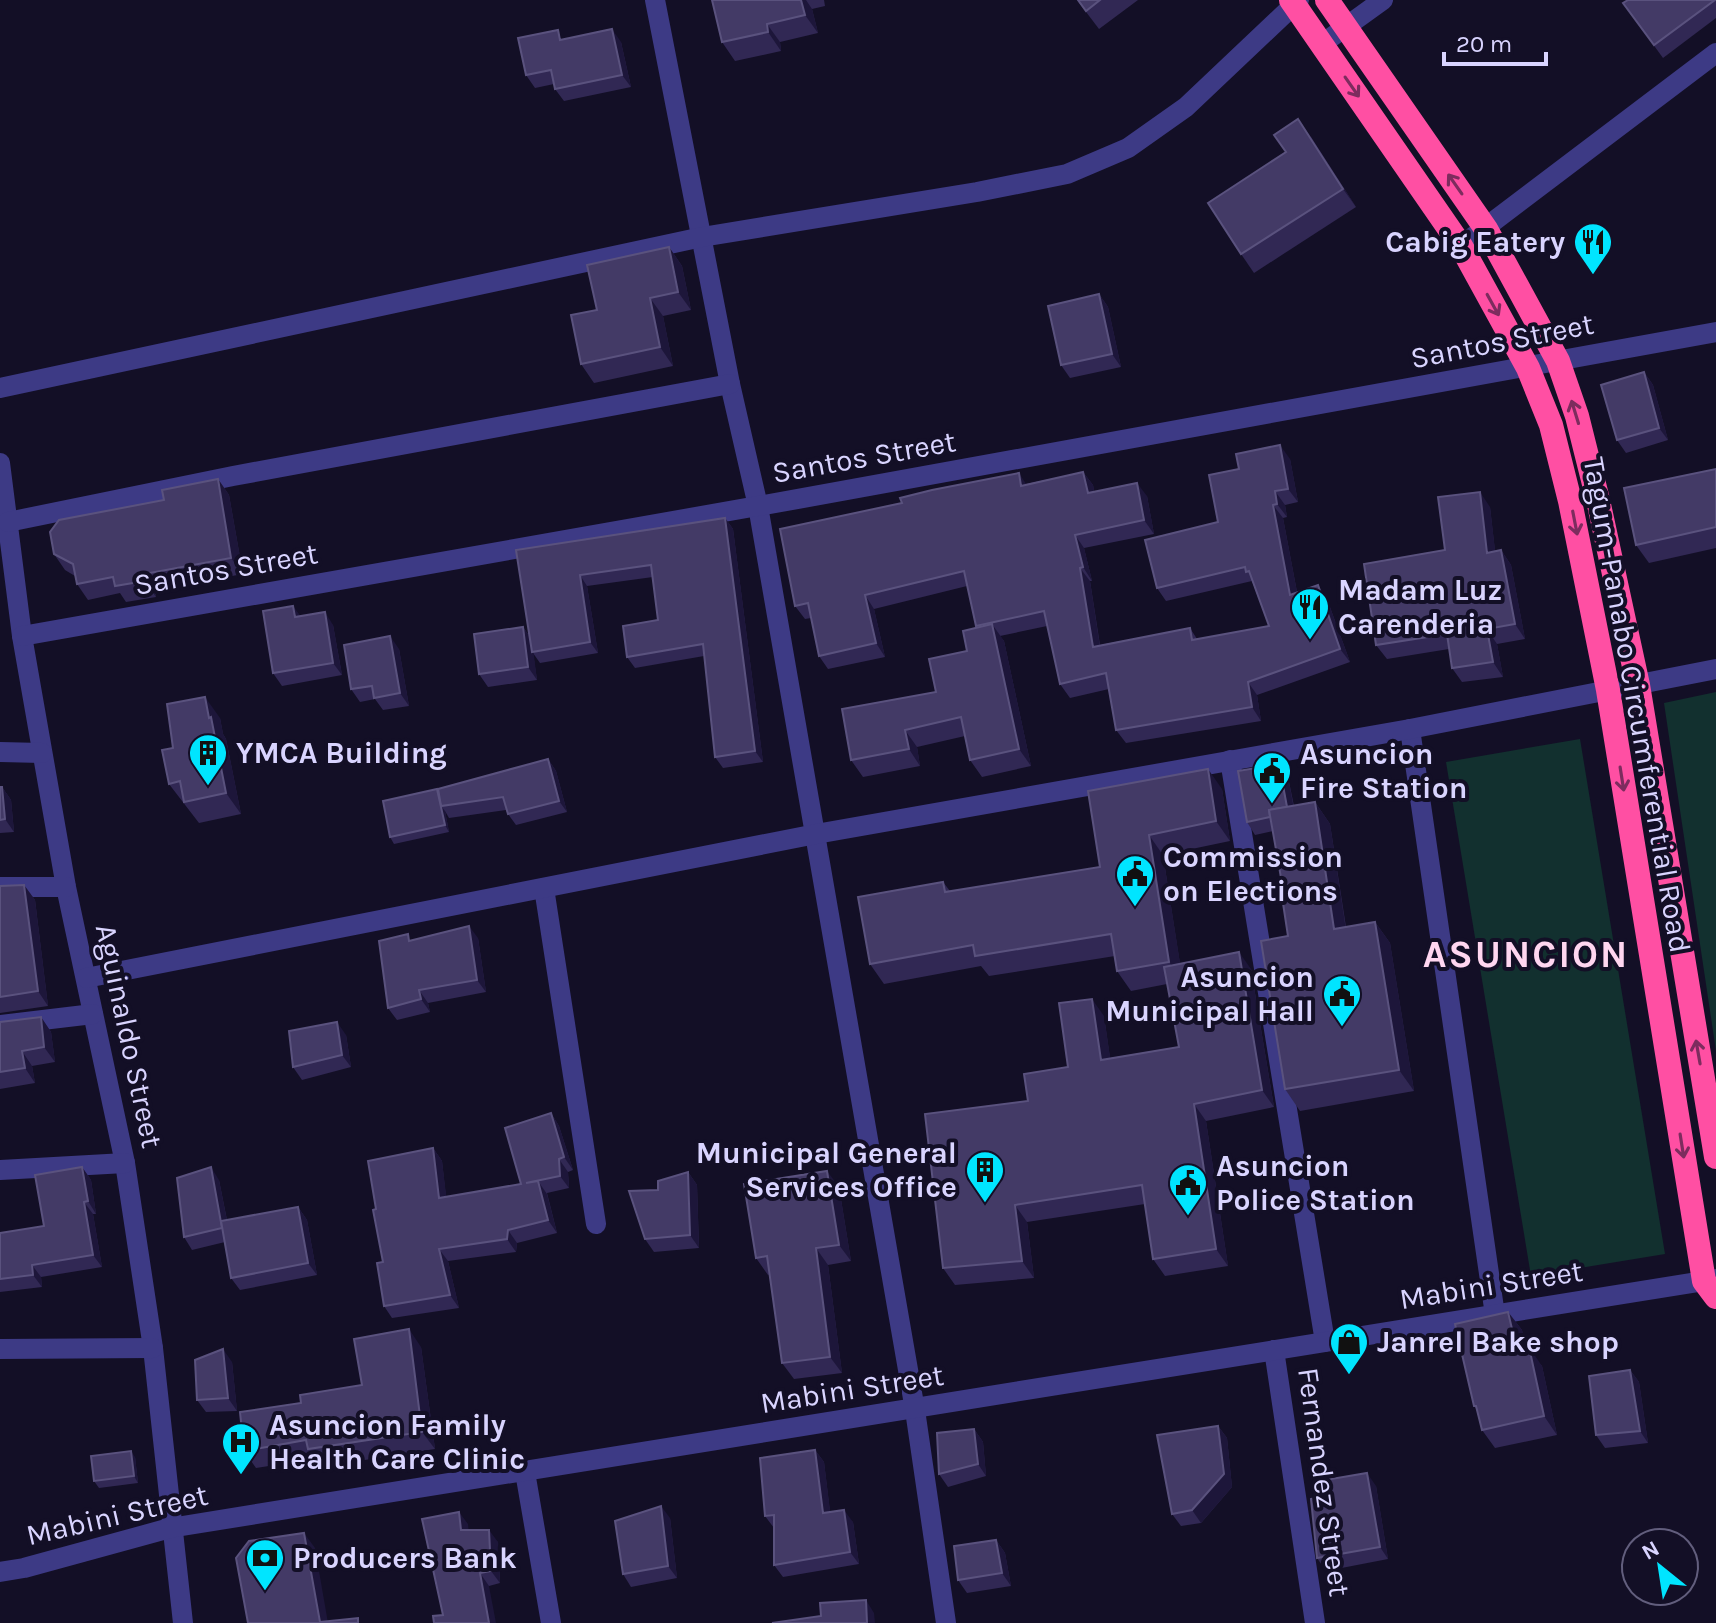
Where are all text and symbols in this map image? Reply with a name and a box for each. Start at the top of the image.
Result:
scale bar [1444,16,1546,66]
text: 20 m [1456,30,1512,58]
one-way arrow [1344,75,1360,97]
one-way arrow [1447,173,1463,195]
restaurant icon: Cabig Eatery [1572,221,1614,276]
place label: Cabig Eatery [1385,224,1565,260]
one-way arrow [1486,292,1502,316]
street label: Santos Street [1407,306,1597,376]
one-way arrow [1567,400,1582,426]
street label: Santos Street [769,423,959,491]
street label: Tagum-Panabo Circumferential Road [1576,454,1698,956]
one-way arrow [1568,510,1583,535]
street label: Santos Street [131,535,321,603]
place label: Madam Luz Carenderia [1338,572,1502,642]
restaurant icon: Madam Luz Carenderia [1289,586,1331,641]
building icon: YMCA Building [187,732,229,787]
place label: YMCA Building [236,735,447,771]
place label: Asuncion Fire Station [1300,736,1467,806]
public building icon: Asuncion Fire Station [1251,750,1293,805]
one-way arrow [1615,765,1630,791]
place label: Commission on Elections [1163,839,1343,909]
public building icon: Commission on Elections [1114,853,1156,908]
street label: Aguinaldo Street [88,921,170,1151]
district label: ASUNCION [1423,932,1629,977]
place label: Asuncion Municipal Hall [1105,959,1314,1029]
public building icon: Asuncion Municipal Hall [1321,973,1363,1028]
one-way arrow [1690,1040,1705,1066]
one-way arrow [1675,1133,1690,1158]
place label: Municipal General Services Office [696,1135,957,1205]
place label: Asuncion Police Station [1216,1148,1415,1218]
building icon: Municipal General Services Office [964,1149,1006,1204]
public building icon: Asuncion Police Station [1167,1162,1209,1217]
street label: Mabini Street [1397,1253,1585,1317]
shop icon: Janrel Bake shop [1328,1321,1370,1376]
place label: Janrel Bake shop [1377,1324,1619,1360]
street label: Mabini Street [758,1357,946,1421]
street label: Fernandez Street [1290,1365,1358,1599]
place label: Asuncion Family Health Care Clinic [269,1407,525,1477]
hospital icon: Asuncion Family Health Care Clinic [220,1421,262,1476]
street label: Mabini Street [23,1477,211,1553]
north arrow [1620,1527,1700,1607]
text: N [1637,1535,1664,1566]
bank icon: Producers Bank [244,1537,286,1592]
place label: Producers Bank [293,1540,517,1576]

